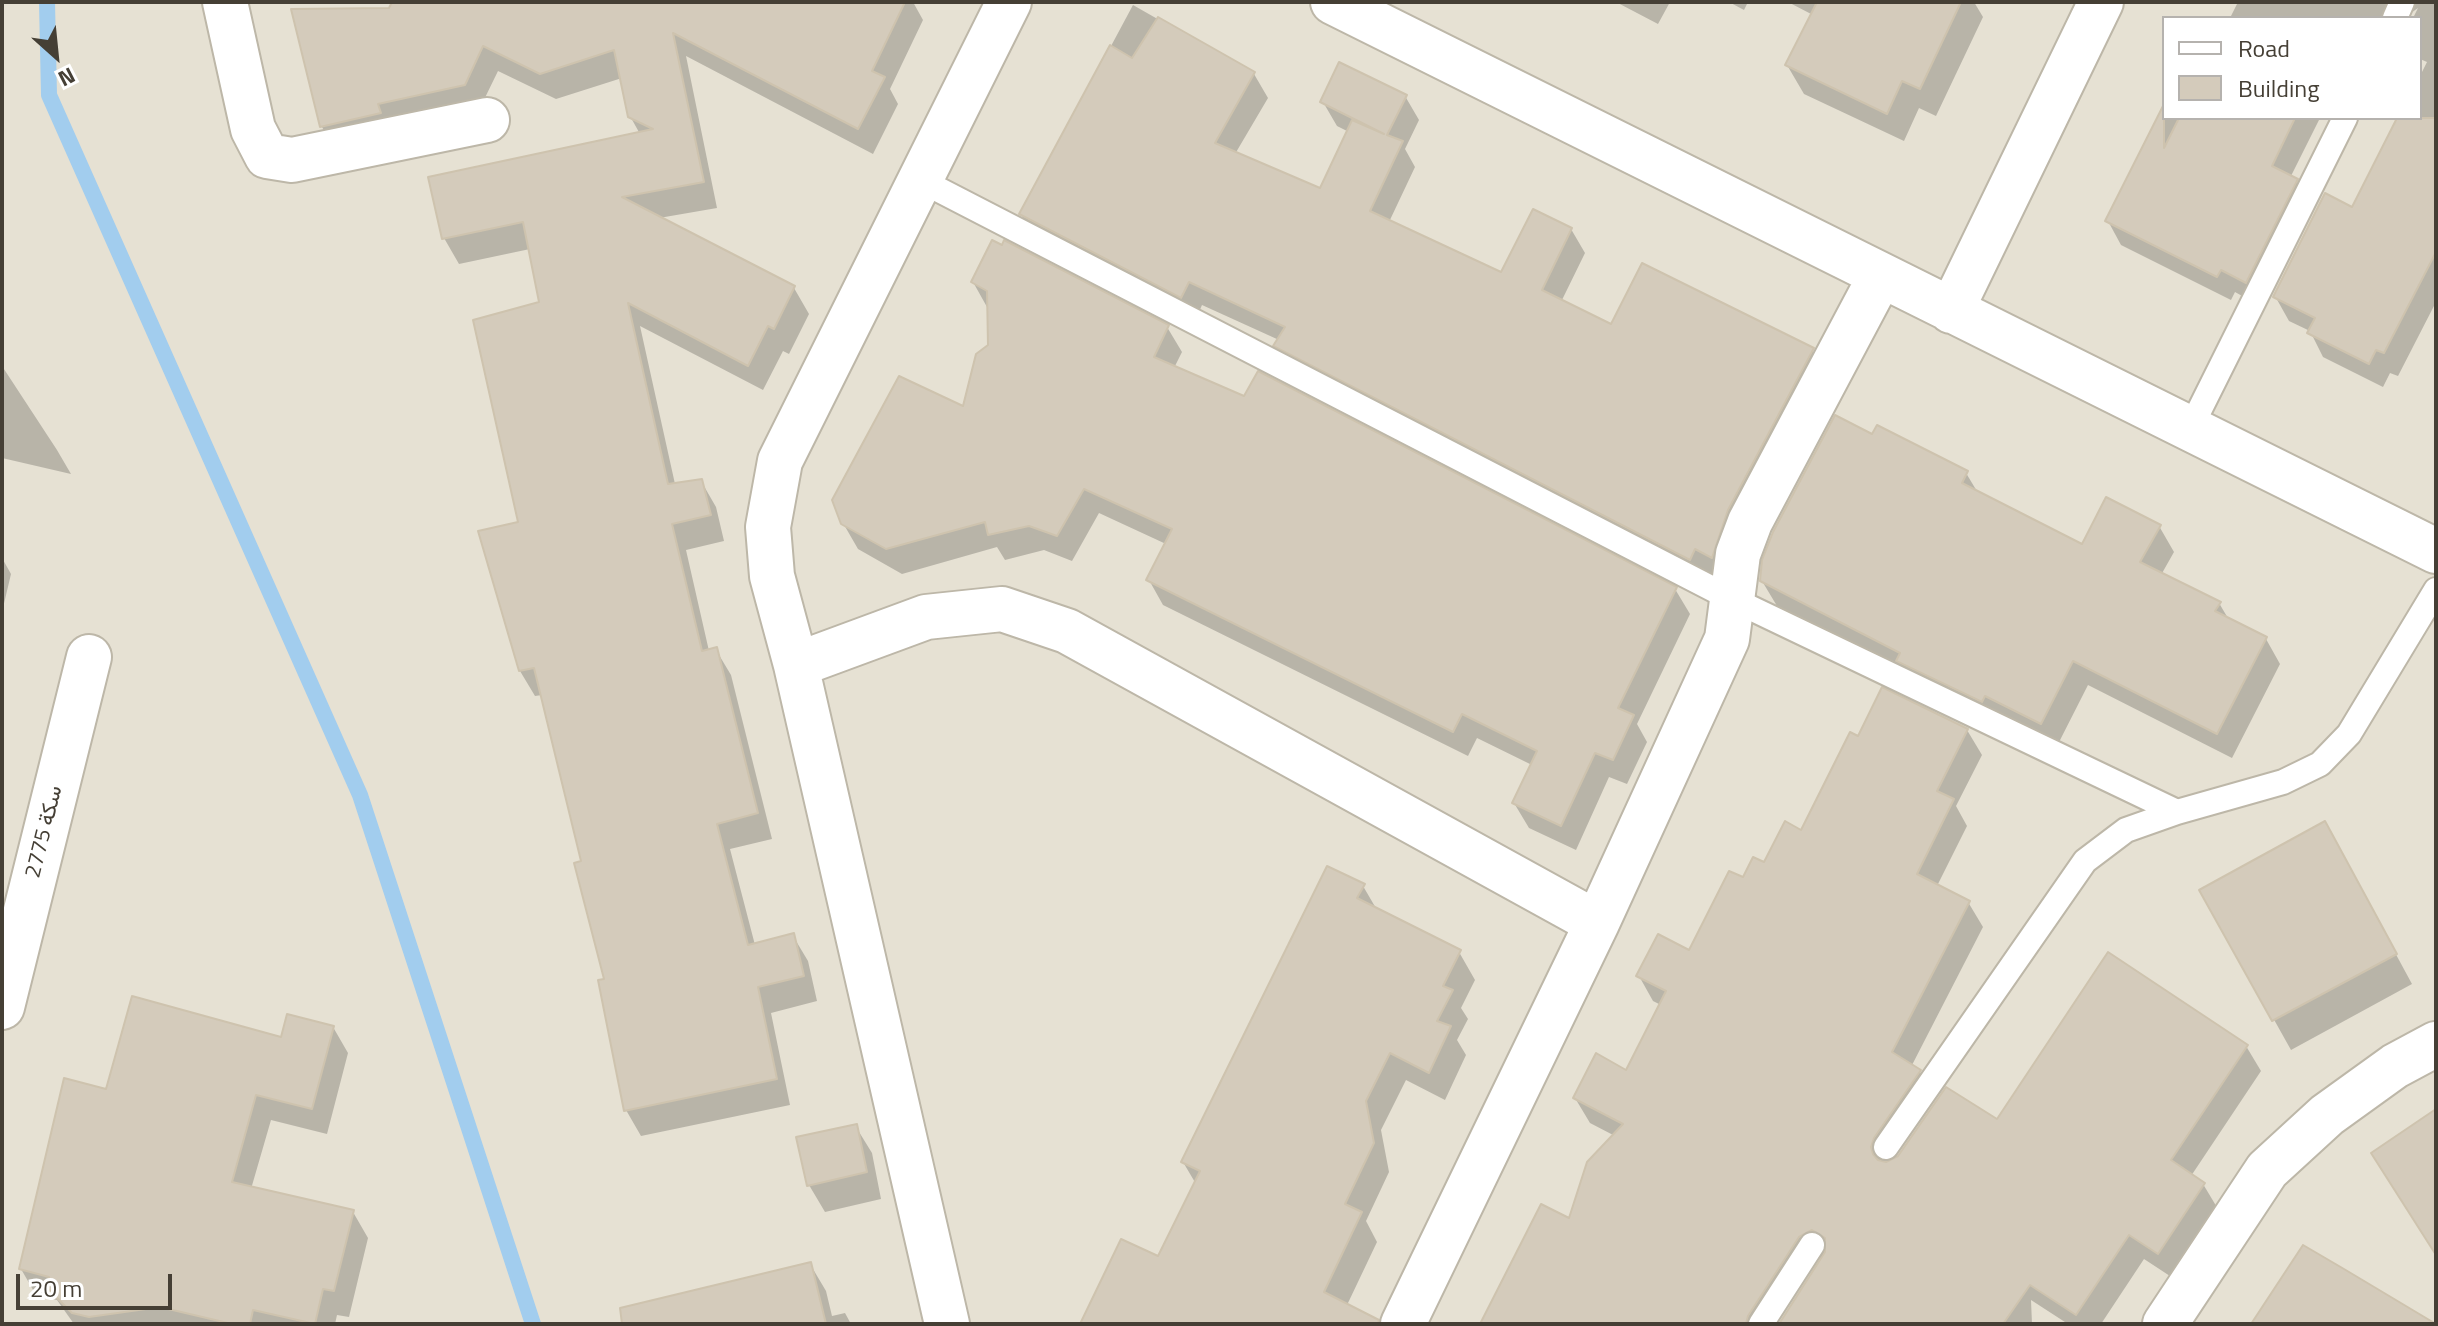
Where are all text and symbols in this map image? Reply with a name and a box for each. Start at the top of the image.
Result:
north arrow [16,16,96,96]
legend [2162,16,2422,120]
text: Road [2238,30,2290,66]
text: N [52,59,81,96]
text: Building [2238,70,2320,106]
street label: سكة 2775 [21,783,69,881]
scale bar [20,1258,176,1308]
text: 20 m [30,1270,82,1306]

